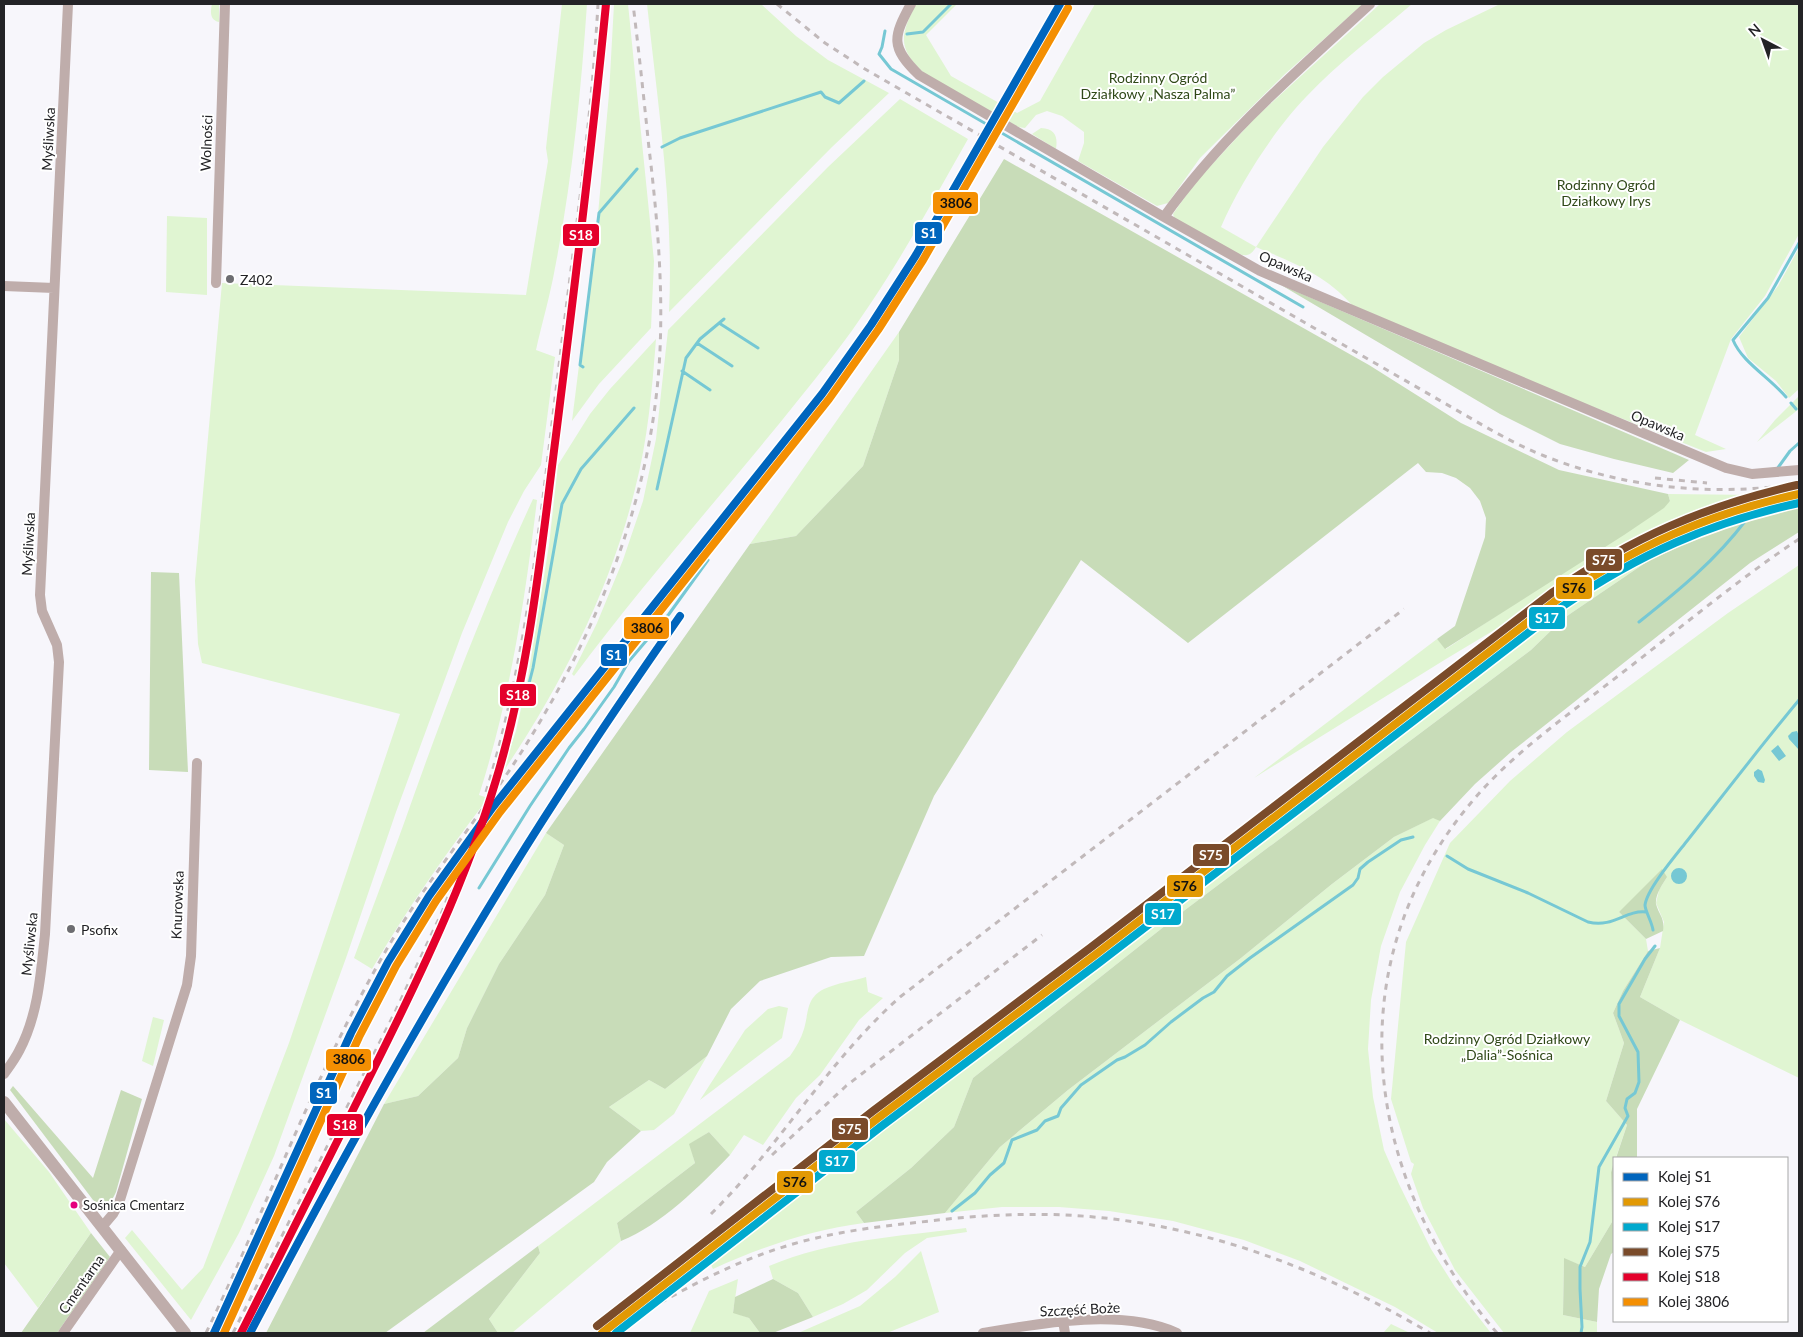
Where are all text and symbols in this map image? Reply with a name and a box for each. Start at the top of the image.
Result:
north arrow [1738,15,1788,65]
text: N [1744,20,1764,40]
park label: Rodzinny Ogród Działkowy „Nasza Palma” [1081,69,1235,102]
street label: Myśliwska [38,107,58,171]
street label: Wolności [197,114,215,172]
park label: Rodzinny Ogród Działkowy Irys [1557,176,1655,209]
line badge: 3806 [932,191,979,215]
text: 3806 [940,194,972,211]
line badge: S1 [914,221,943,245]
line badge: S18 [562,223,600,247]
text: S1 [921,224,937,241]
text: S18 [569,226,593,243]
street label: Opawska [1257,247,1315,285]
place label: Z402 [240,271,273,288]
marker: Z402 [224,273,236,285]
street label: Opawska [1628,406,1688,444]
street label: Myśliwska [18,512,38,576]
line badge: S75 [1585,548,1623,572]
text: S75 [1592,551,1616,568]
line badge: S76 [1555,576,1593,600]
text: S76 [1562,579,1586,596]
line badge: S17 [1528,606,1566,630]
text: S17 [1535,609,1559,626]
line badge: 3806 [623,616,670,640]
text: 3806 [631,619,663,636]
line badge: S1 [600,643,628,667]
text: S1 [606,646,622,663]
line badge: S18 [499,683,537,707]
text: S18 [506,686,530,703]
line badge: S75 [1192,843,1230,867]
text: S75 [1199,846,1223,863]
street label: Knurowska [167,870,187,940]
line badge: S76 [1166,874,1204,898]
text: S76 [1173,877,1197,894]
line badge: S17 [1144,902,1182,926]
text: S17 [1151,905,1175,922]
street label: Myśliwska [17,911,41,977]
place label: Psofix [81,921,118,938]
marker: Psofix [65,923,77,935]
park label: Rodzinny Ogród Działkowy „Dalia”-Sośnica [1424,1030,1591,1063]
line badge: 3806 [325,1048,372,1072]
text: 3806 [333,1050,365,1067]
line badge: S1 [309,1081,338,1105]
text: S1 [316,1084,332,1101]
line badge: S18 [326,1113,364,1137]
text: S18 [333,1116,357,1133]
line badge: S75 [831,1117,869,1141]
text: S75 [838,1120,862,1137]
line badge: S17 [818,1149,856,1173]
text: S17 [825,1152,849,1169]
legend [1613,1157,1788,1322]
text: Kolej S1 [1658,1167,1712,1185]
line badge: S76 [776,1170,814,1194]
text: S76 [783,1173,807,1190]
text: Kolej S76 [1658,1192,1721,1210]
place label: Sośnica Cmentarz [83,1197,185,1213]
marker: Sośnica Cmentarz [69,1200,79,1210]
text: Kolej S17 [1658,1217,1721,1235]
text: Kolej S75 [1658,1242,1720,1260]
street label: Cmentarna [55,1251,107,1317]
text: Kolej S18 [1658,1267,1720,1285]
text: Kolej 3806 [1658,1292,1730,1310]
street label: Szczęść Boże [1039,1298,1121,1320]

